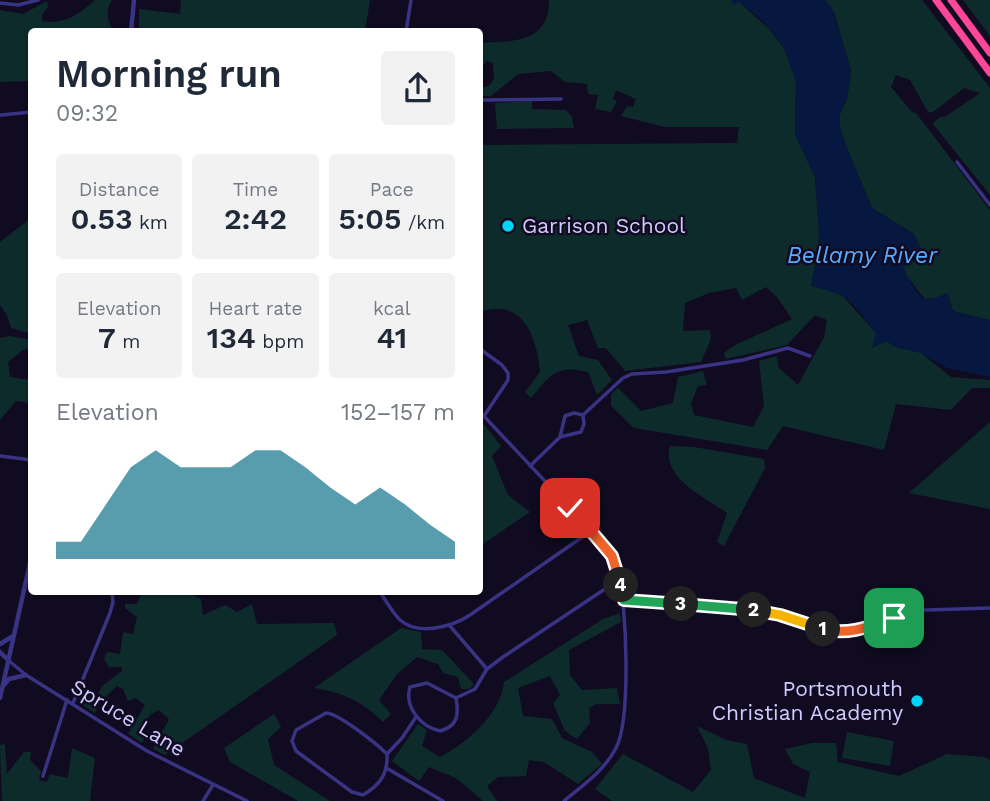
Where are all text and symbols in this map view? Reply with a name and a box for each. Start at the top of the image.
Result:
button: share [381,51,455,125]
text: Morning run [56,52,282,96]
text: 09:32 [56,100,118,127]
text: Distance [79,178,160,201]
text: Time [233,178,278,201]
text: Pace [370,178,414,201]
text: 0.53 [70,201,133,236]
text: 2:42 [224,201,287,236]
text: 5:05 [339,201,401,236]
text: km [133,211,168,234]
text: /km [401,211,445,234]
place label: Garrison School [522,213,686,238]
marker: Garrison School [500,218,516,234]
water label: Bellamy River [787,242,938,269]
text: Elevation [77,297,162,320]
text: Heart rate [209,297,302,320]
text: kcal [373,297,411,320]
text: 7 [98,320,116,355]
text: 134 [207,320,256,355]
text: 41 [376,320,407,355]
text: m [116,330,140,353]
text: bpm [256,330,304,353]
text: Elevation [56,399,159,426]
text: 152–157 m [341,399,455,426]
pin [540,478,600,538]
icon: check [551,489,589,527]
pin: 4 [604,568,638,602]
text: 4 [614,573,627,596]
pin: 3 [664,586,698,622]
pin [864,588,924,648]
text: 3 [675,592,686,615]
pin: 2 [736,592,772,628]
text: 2 [748,598,759,621]
icon: arrive [875,599,913,637]
pin: 1 [806,612,840,646]
text: 1 [818,617,827,640]
street label: Spruce Lane [67,674,190,761]
place label: Portsmouth Christian Academy [712,676,903,725]
marker: Portsmouth Christian Academy [909,693,925,709]

